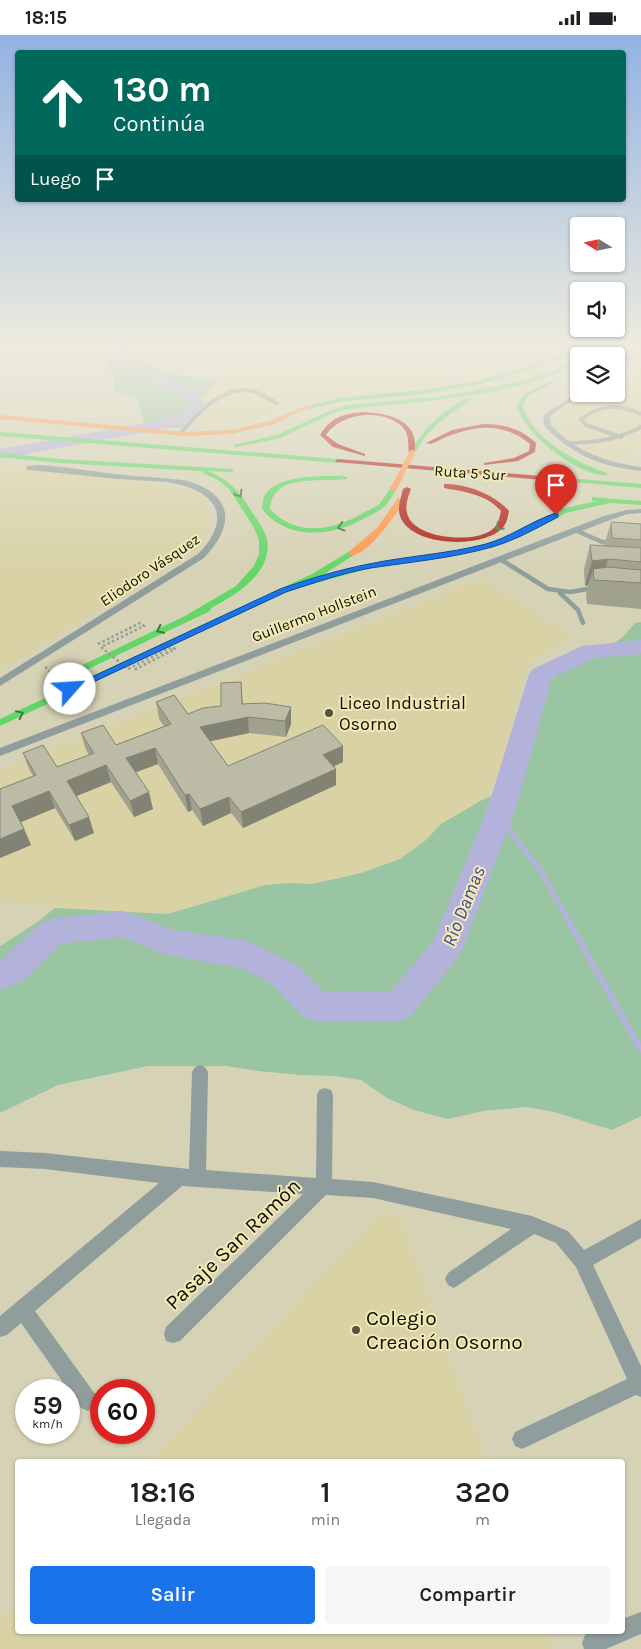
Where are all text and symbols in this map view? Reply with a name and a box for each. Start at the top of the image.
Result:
text: 18:15 [25,7,67,29]
text: 130 m [113,69,211,110]
icon: ahead [30,70,95,135]
text: Continúa [113,111,205,137]
icon: arrive [91,165,119,193]
text: Luego [30,168,81,190]
north arrow [570,217,625,273]
map controls [570,217,625,402]
button: sound [570,282,625,337]
button: layers [570,347,625,402]
street label: Ruta 5 Sur [434,462,507,485]
pin [535,464,577,515]
icon: arrive [542,471,570,499]
one-way arrow [232,489,242,498]
one-way arrow [337,521,345,532]
one-way arrow [495,521,504,530]
street label: Eliodoro Vásquez [97,530,203,610]
street label: Guillermo Hollstein [249,582,379,646]
one-way arrow [156,624,165,635]
position arrow [43,662,95,714]
place label: Liceo Industrial Osorno [339,692,466,735]
marker: Liceo Industrial Osorno [323,707,335,719]
one-way arrow [15,710,24,720]
water label: Río Damas [438,863,490,950]
street label: Pasaje San Ramón [161,1173,305,1315]
place label: Colegio Creación Osorno [366,1306,523,1354]
marker: Colegio Creación Osorno [350,1324,362,1336]
speed limit sign: 60 [90,1379,155,1444]
text: 59 [33,1391,62,1420]
text: km/h [32,1417,63,1431]
text: 18:16 [130,1474,196,1510]
text: 1 [320,1474,331,1510]
text: 320 [455,1474,510,1510]
text: Llegada [135,1510,191,1529]
text: min [311,1510,340,1529]
text: m [475,1510,490,1529]
button: Salir [30,1566,315,1624]
button: Compartir [325,1566,610,1624]

